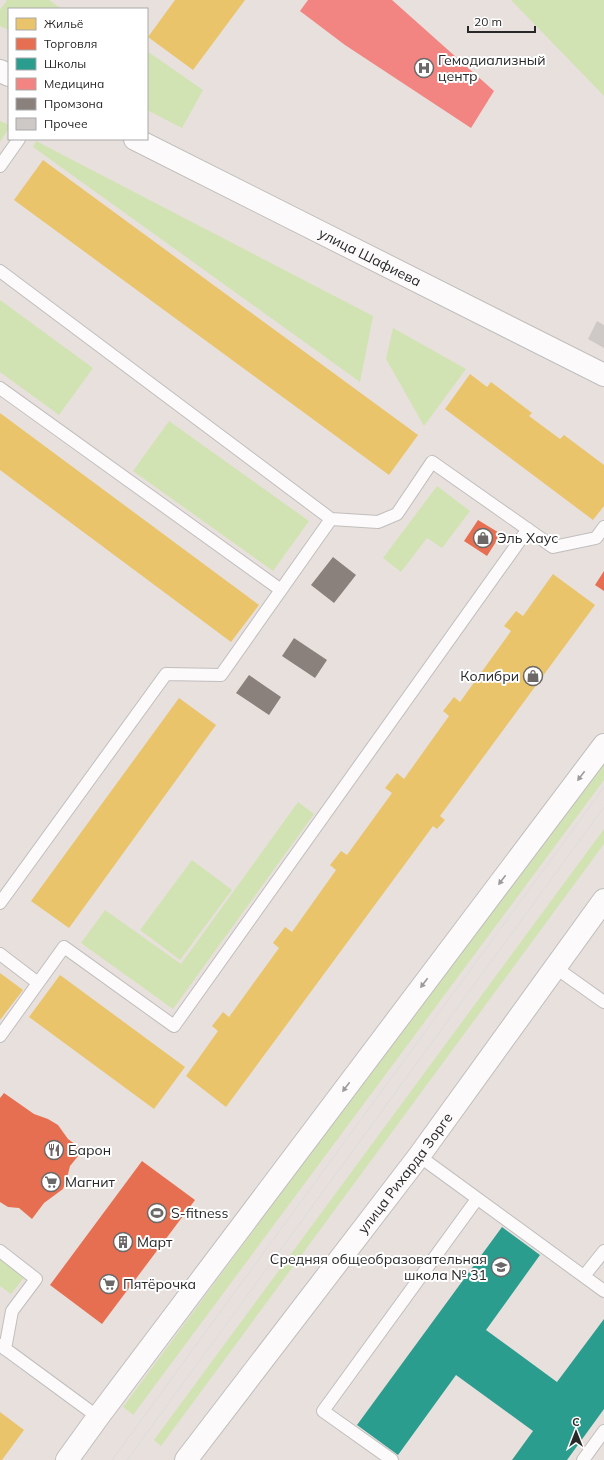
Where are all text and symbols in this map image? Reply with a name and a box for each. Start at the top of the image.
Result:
legend [8,8,148,140]
scale bar [468,8,535,34]
text: 20 m [474,14,502,29]
text: Жильё [44,16,84,31]
text: Торговля [44,36,97,51]
place label: Гемодиализный центр [438,51,546,85]
text: Школы [44,56,86,71]
hospital icon: Гемодиализный центр [413,57,435,79]
text: Медицина [44,76,104,91]
text: Промзона [44,96,103,111]
text: Прочее [44,116,88,131]
street label: улица Шафиева [316,224,424,290]
shop icon: Эль Хаус [472,527,494,549]
place label: Эль Хаус [497,529,558,547]
shop icon: Колибри [522,665,544,687]
place label: Колибри [460,667,519,685]
one-way arrow [576,770,585,781]
one-way arrow [498,874,507,885]
one-way arrow [420,978,428,989]
one-way arrow [342,1082,350,1093]
street label: улица Рихарда Зорге [354,1109,457,1237]
restaurant icon: Барон [43,1139,65,1161]
place label: Барон [68,1141,111,1159]
supermarket icon: Магнит [40,1171,62,1193]
place label: Магнит [65,1173,115,1191]
sports icon: S-fitness [146,1202,168,1224]
place label: S-fitness [171,1204,228,1222]
building icon: Март [112,1231,134,1253]
place label: Март [137,1233,173,1251]
place label: Средняя общеобразовательная школа № 31 [270,1250,487,1284]
school or university icon: Средняя общеобразовательная школа № 31 [490,1256,512,1278]
supermarket icon: Пятёрочка [98,1273,120,1295]
place label: Пятёрочка [123,1275,196,1293]
north arrow [556,1412,596,1452]
text: С [572,1415,580,1429]

